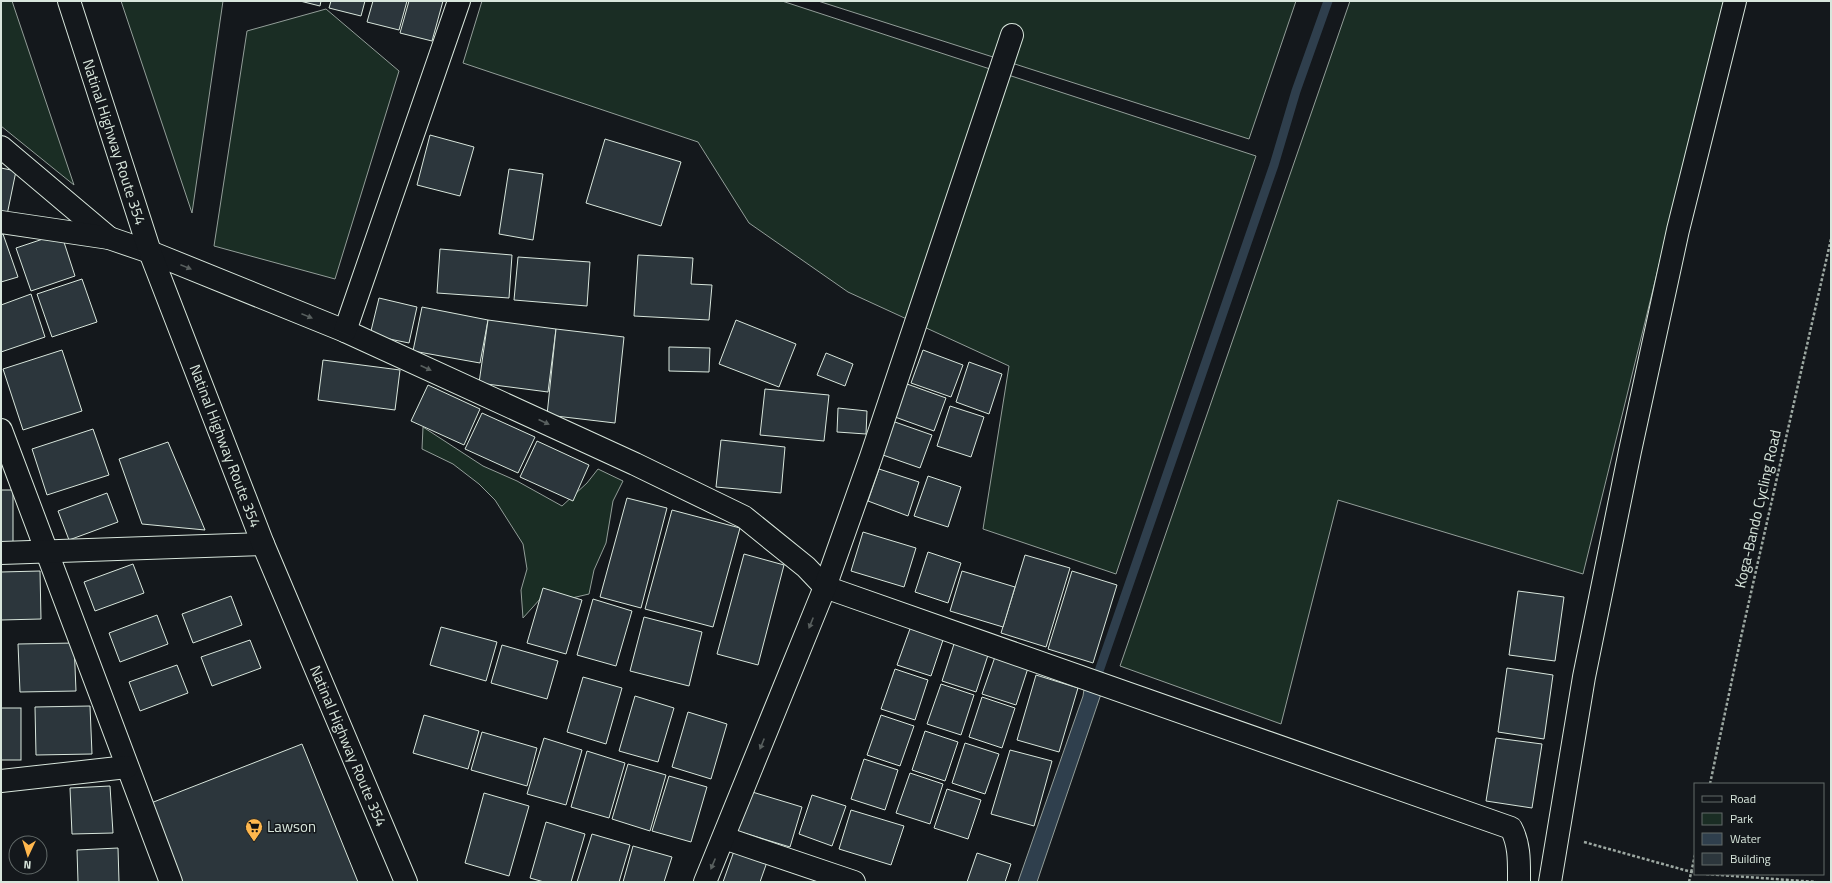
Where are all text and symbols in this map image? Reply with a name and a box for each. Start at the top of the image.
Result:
street label: Natinal Highway Route 354 [77,56,152,228]
one-way arrow [181,264,193,270]
one-way arrow [301,313,313,319]
street label: Natinal Highway Route 354 [184,361,267,531]
one-way arrow [420,365,431,371]
one-way arrow [538,419,550,425]
street label: Koga-Bando Cycling Road [1728,427,1787,590]
one-way arrow [807,618,813,630]
street label: Natinal Highway Route 354 [304,662,393,830]
one-way arrow [758,738,764,750]
legend [1694,783,1824,875]
text: Road [1730,789,1756,808]
text: Park [1730,809,1753,828]
place label: Lawson [267,815,316,838]
supermarket icon: Lawson [244,817,264,842]
text: Water [1730,829,1761,848]
north arrow [8,835,48,875]
text: Building [1730,849,1771,868]
text: N [23,857,32,873]
one-way arrow [710,859,716,870]

